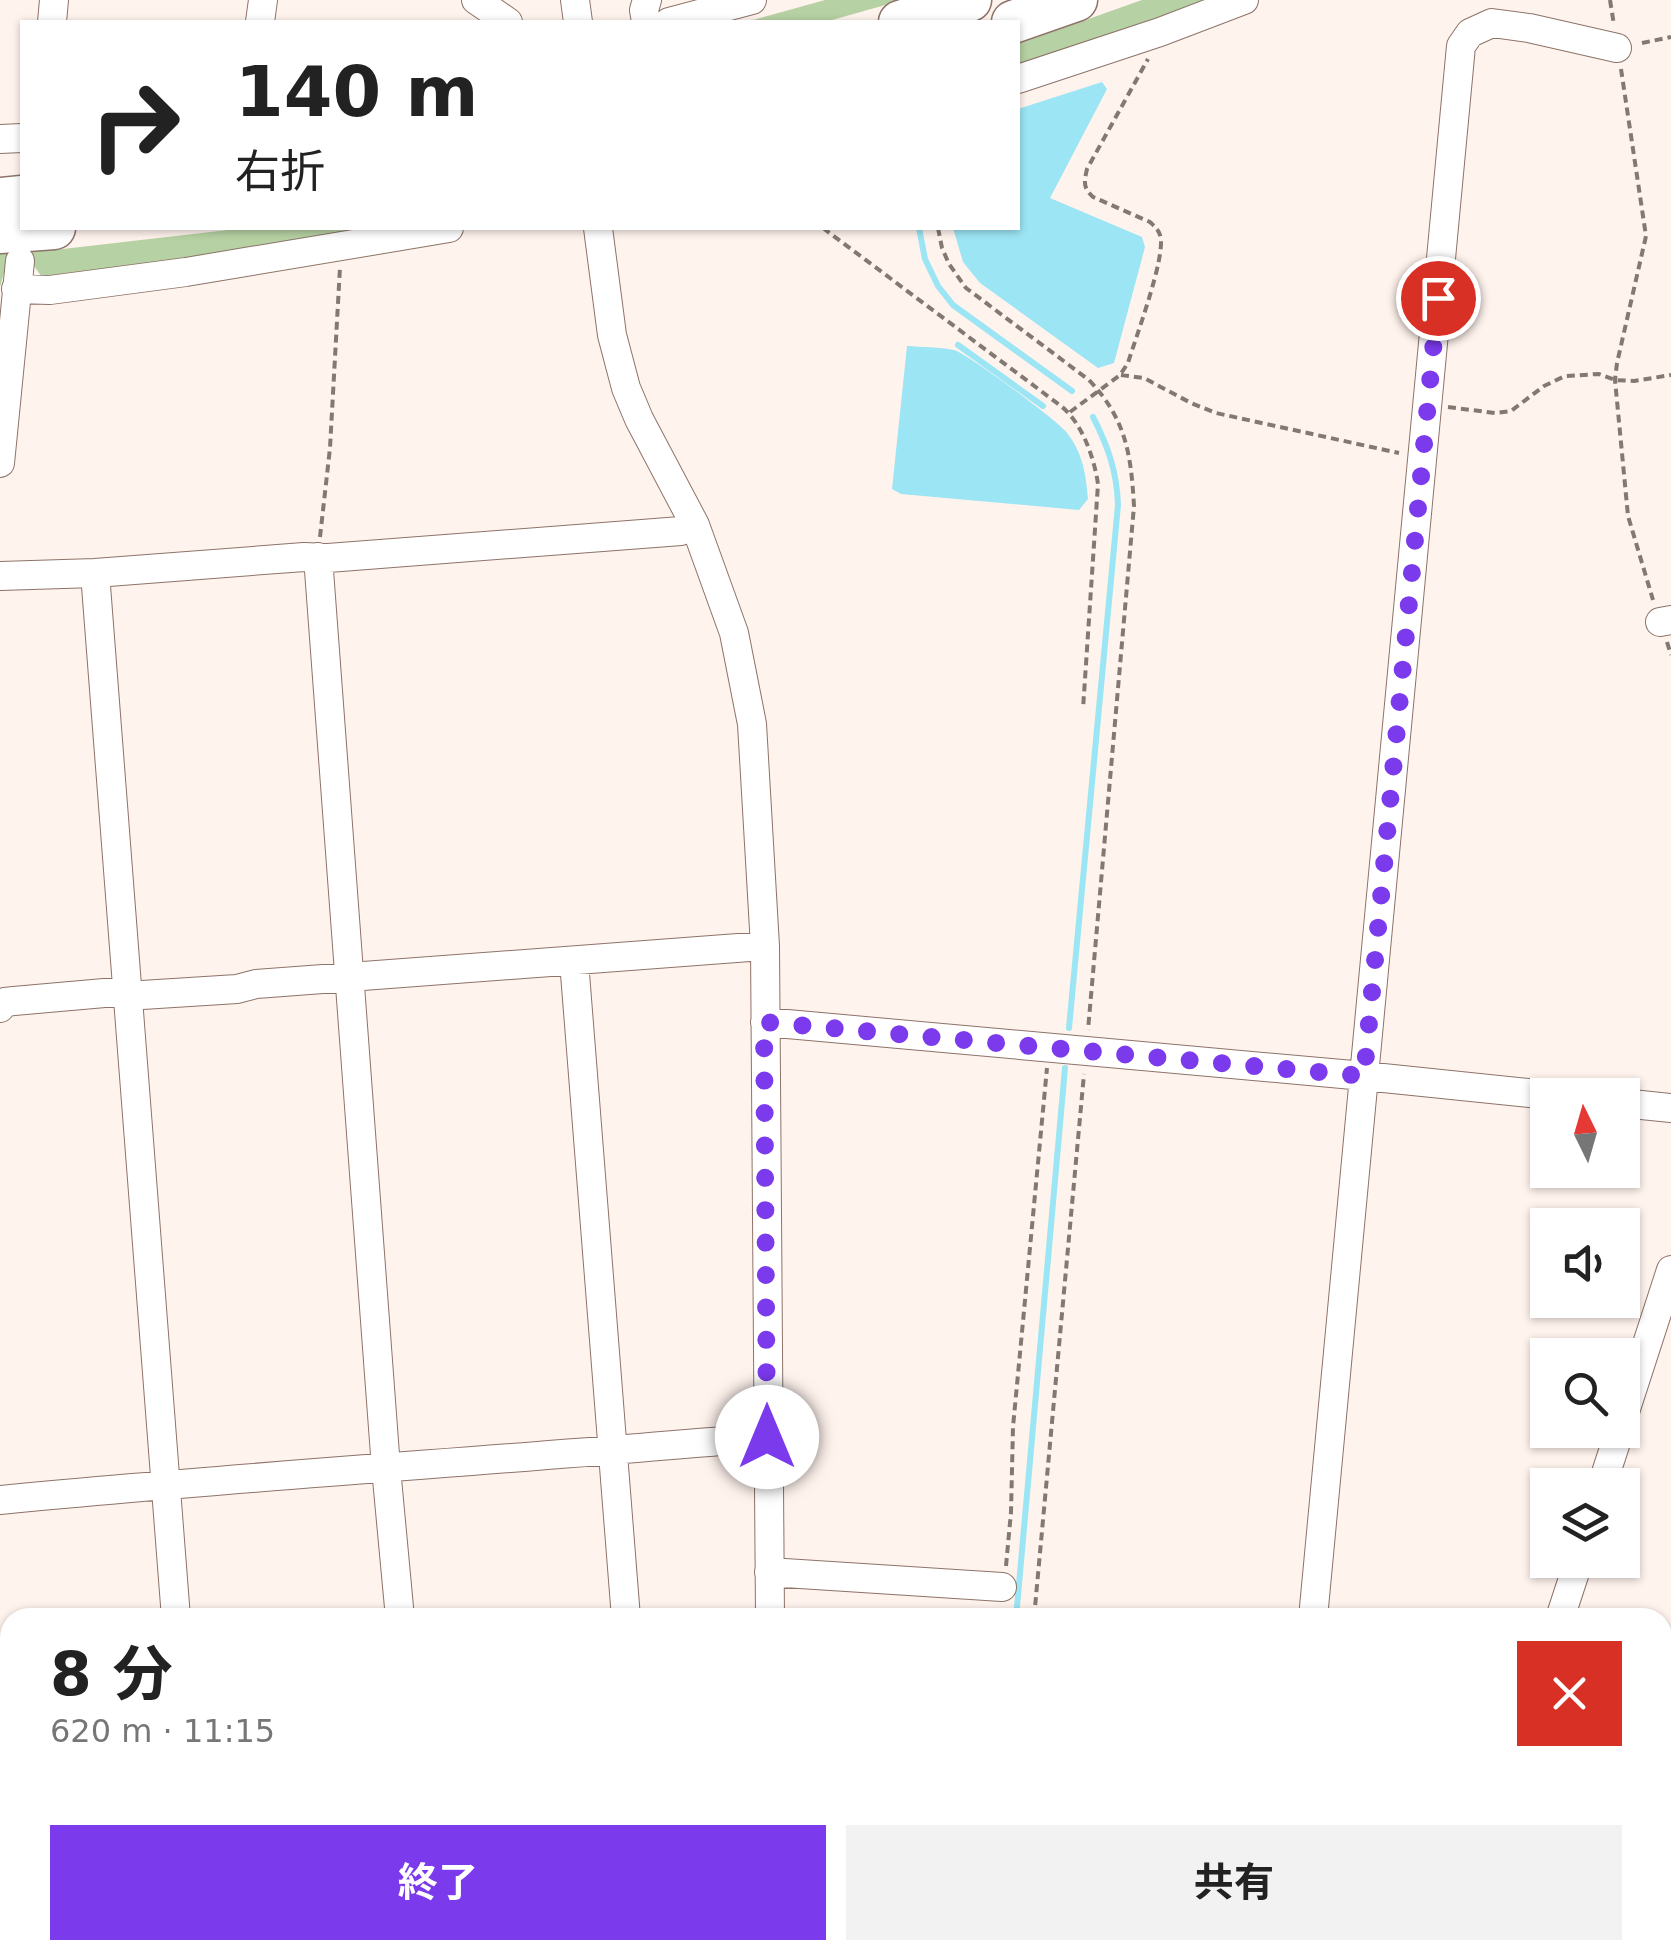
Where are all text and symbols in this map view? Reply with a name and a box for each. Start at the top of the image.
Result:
text: 140 m [235,51,478,133]
icon: right [70,60,200,190]
text: 右折 [235,145,325,198]
pin [1396,256,1481,341]
icon: arrive [1411,271,1466,326]
north arrow [1530,1078,1640,1188]
map controls [1530,1078,1640,1578]
button: sound [1530,1208,1640,1318]
button: search [1530,1338,1640,1448]
position arrow [715,1385,819,1489]
button: layers [1530,1468,1640,1578]
text: 8 分 [50,1639,173,1709]
button: close [1517,1641,1622,1746]
text: 620 m · 11:15 [50,1712,275,1750]
button: 終了 [50,1825,826,1940]
button: 共有 [846,1825,1622,1940]

